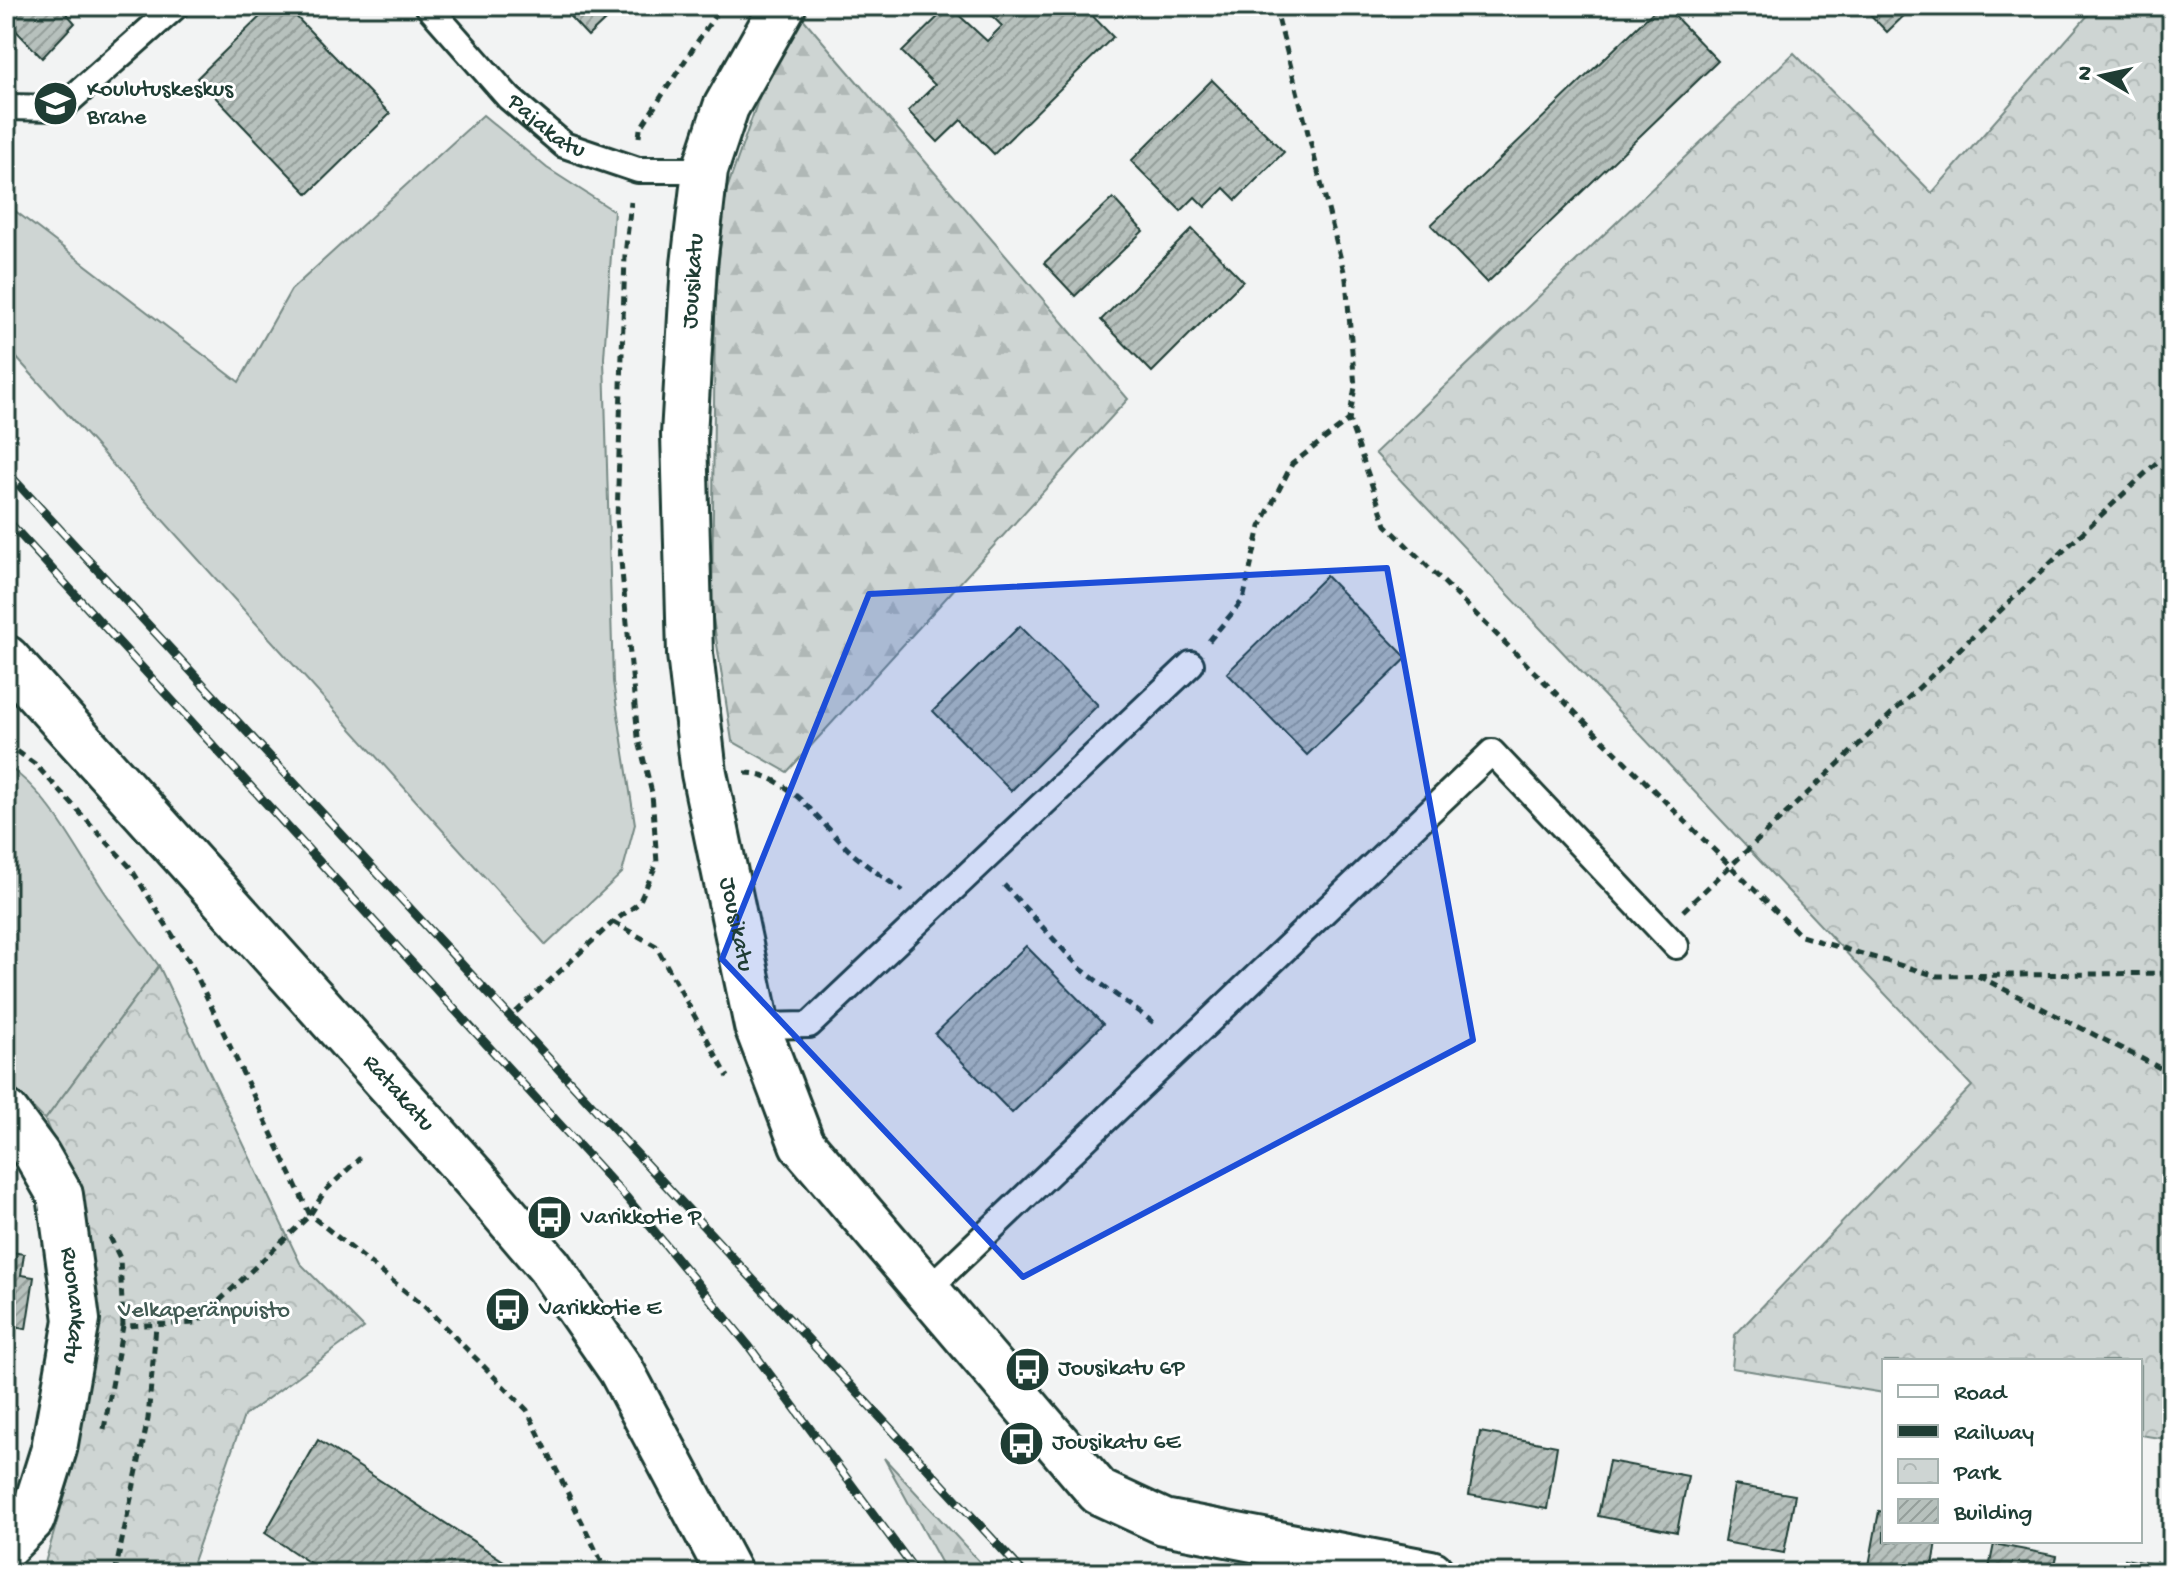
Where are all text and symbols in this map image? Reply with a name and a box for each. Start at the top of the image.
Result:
north arrow [2062,36,2142,116]
text: N [2072,64,2100,83]
place label: Koulutuskeskus Brahe [86,76,234,133]
school or university icon: Koulutuskeskus Brahe [32,80,80,128]
street label: Pajakatu [500,87,589,165]
street label: Jousikatu [676,232,712,330]
street label: Jousikatu [712,875,760,974]
street label: Ratakatu [356,1049,440,1138]
bus stop icon: Varikkotie P [526,1194,574,1242]
place label: Varikkotie P [580,1204,702,1233]
street label: Ruonankatu [53,1245,91,1366]
bus stop icon: Varikkotie E [484,1285,532,1333]
place label: Varikkotie E [538,1295,662,1324]
park label: Velkaperänpuisto [117,1297,290,1326]
bus stop icon: Jousikatu 6P [1003,1345,1051,1393]
place label: Jousikatu 6P [1058,1355,1185,1384]
legend [1882,1359,2142,1543]
text: Road [1954,1380,2008,1409]
bus stop icon: Jousikatu 6E [997,1419,1045,1467]
text: Railway [1954,1420,2034,1449]
place label: Jousikatu 6E [1052,1429,1181,1458]
text: Park [1953,1460,2002,1489]
text: Building [1953,1500,2032,1529]

